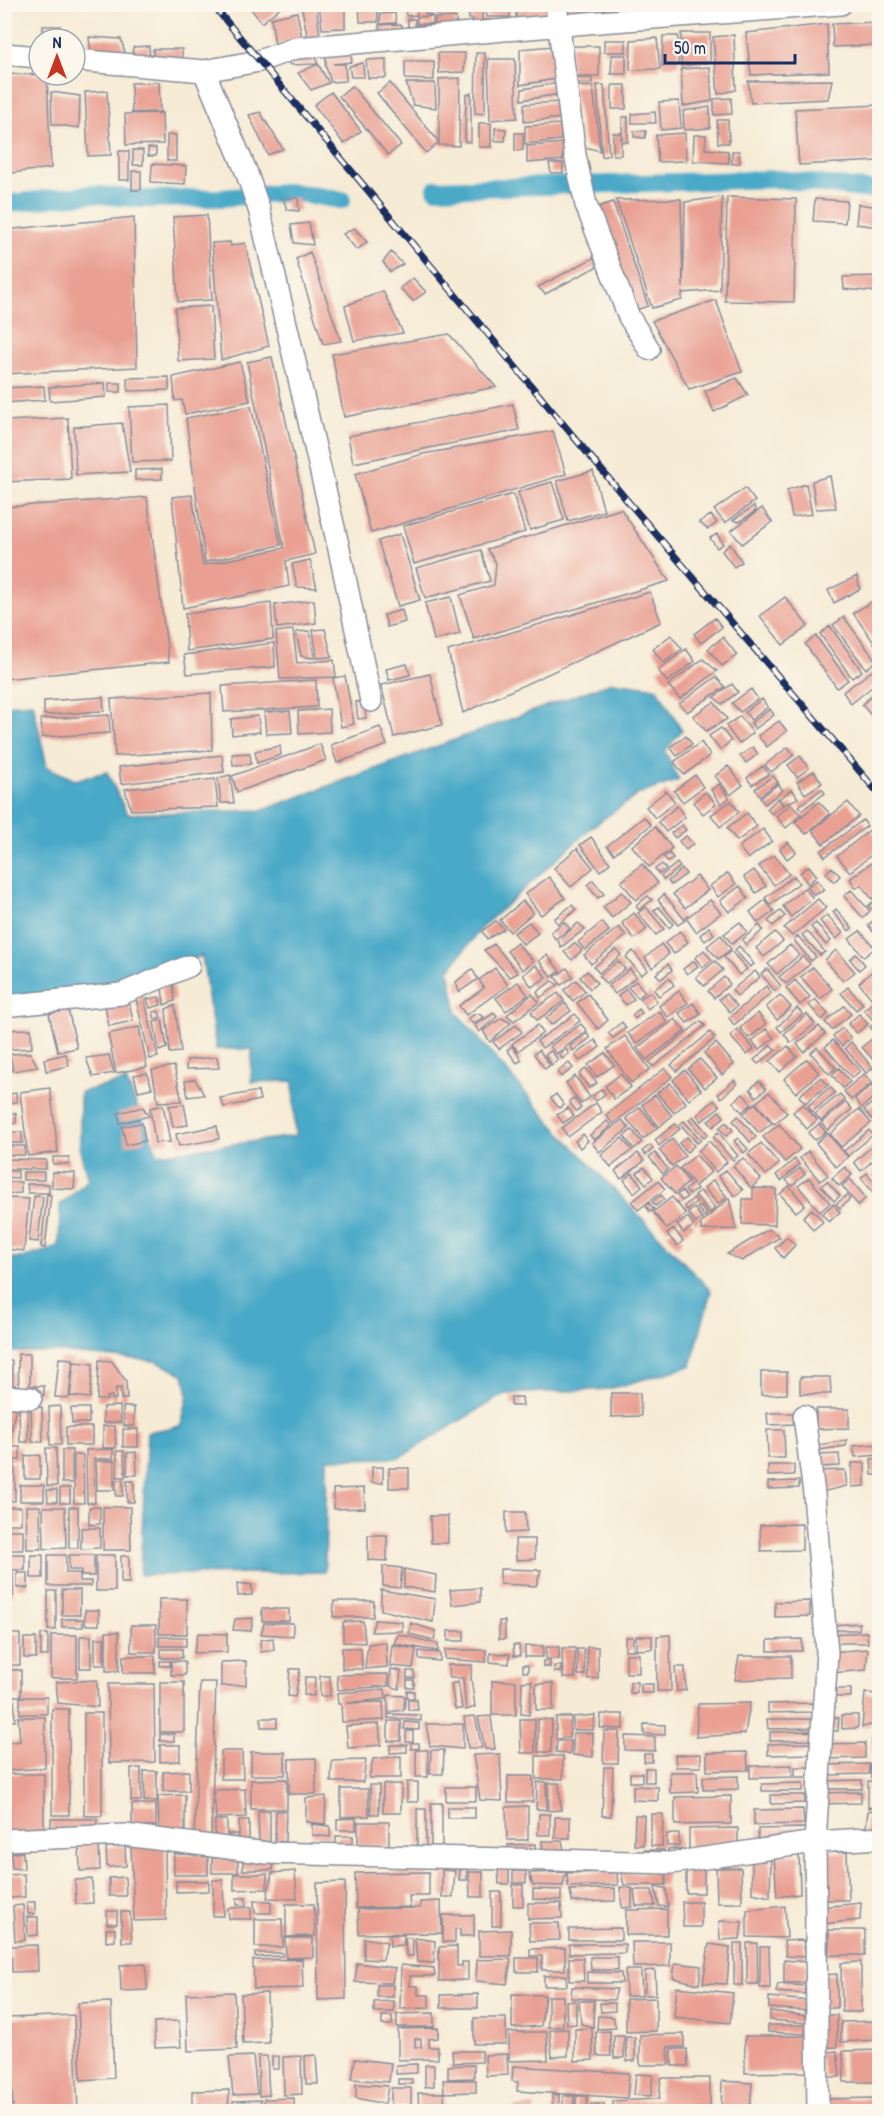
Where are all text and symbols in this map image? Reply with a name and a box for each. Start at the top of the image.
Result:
north arrow [27,27,87,87]
scale bar [665,27,796,65]
text: N [53,31,62,53]
text: 50 m [674,35,706,60]

